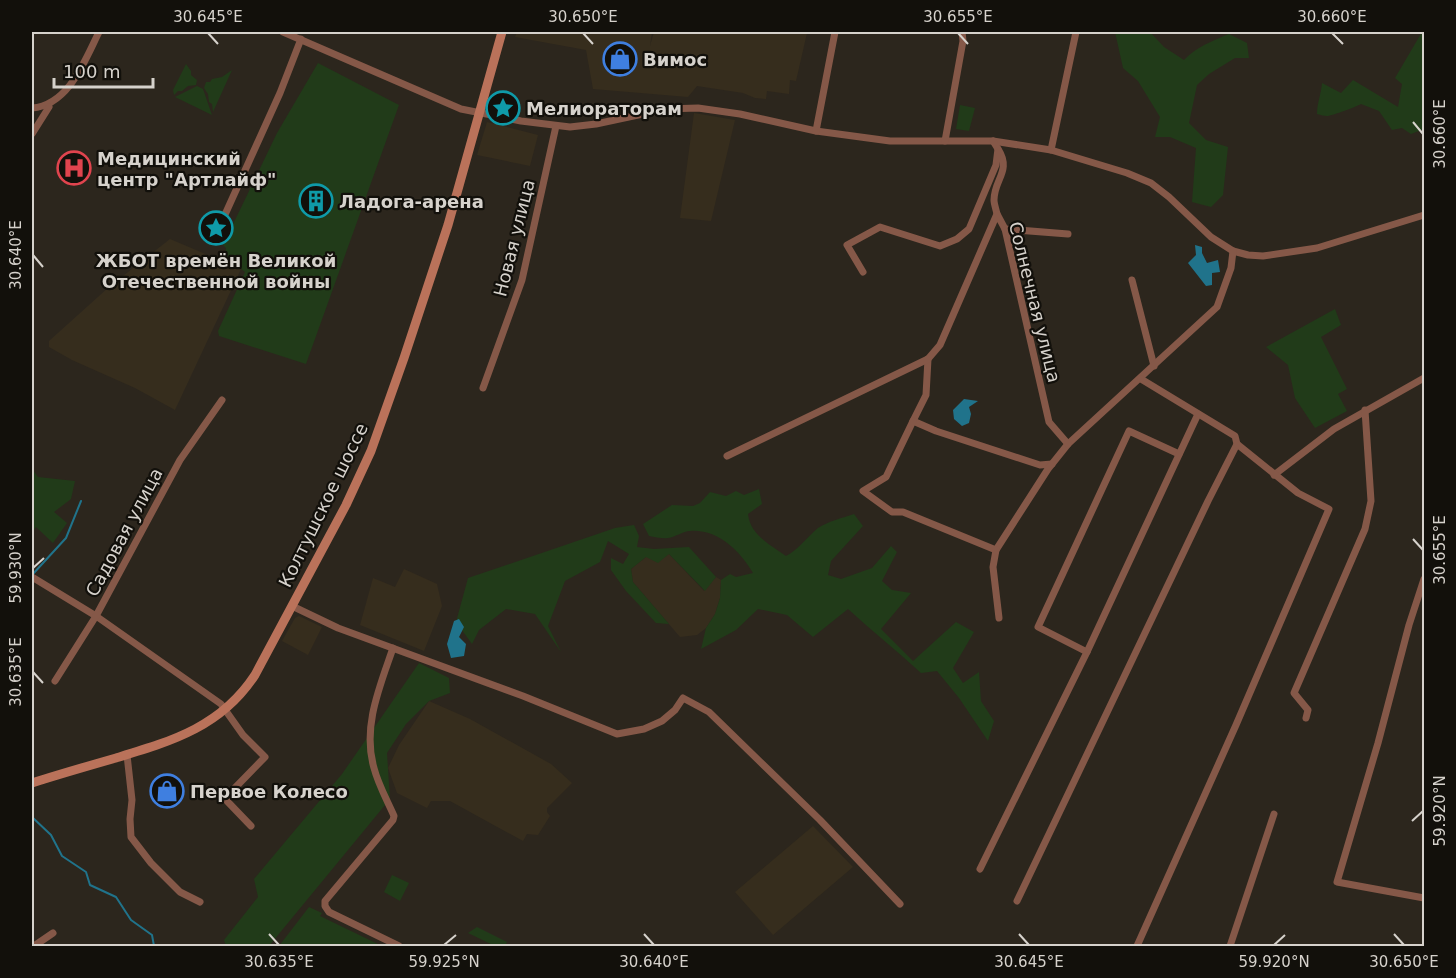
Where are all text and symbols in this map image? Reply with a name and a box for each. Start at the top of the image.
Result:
text: 30.645°E [173,8,243,26]
text: 30.650°E [548,8,618,26]
text: 30.655°E [923,8,993,26]
text: 30.660°E [1297,8,1367,26]
shop icon: Вимос [602,41,638,77]
place label: Вимос [643,49,707,70]
scale bar [54,51,153,89]
text: 100 m [63,61,121,82]
place icon: Мелиораторам [485,90,521,126]
place label: Мелиораторам [526,98,682,119]
text: 30.660°E [1431,99,1449,169]
place label: Медицинский центр "Артлайф" [97,148,276,190]
hospital icon: Медицинский центр "Артлайф" [56,150,92,186]
street label: Новая улица [489,177,539,299]
building icon: Ладога-арена [298,183,334,219]
place label: Ладога-арена [339,191,484,212]
place icon: ЖБОТ времён Великой Отечественной войны [198,210,234,246]
street label: Солнечная улица [1005,219,1065,385]
text: 30.640°E [7,220,25,290]
place label: ЖБОТ времён Великой Отечественной войны [96,250,336,292]
street label: Колтушское шоссе [274,420,372,590]
street label: Садовая улица [81,464,167,600]
text: 30.655°E [1431,515,1449,585]
text: 59.930°N [7,532,25,604]
text: 30.635°E [7,637,25,707]
shop icon: Первое Колесо [149,773,185,809]
text: 59.920°N [1431,775,1449,847]
place label: Первое Колесо [190,781,348,802]
text: 30.635°E [244,953,314,971]
text: 59.925°N [408,953,480,971]
text: 30.640°E [619,953,689,971]
text: 30.645°E [994,953,1064,971]
text: 59.920°N [1238,953,1310,971]
text: 30.650°E [1369,953,1439,971]

